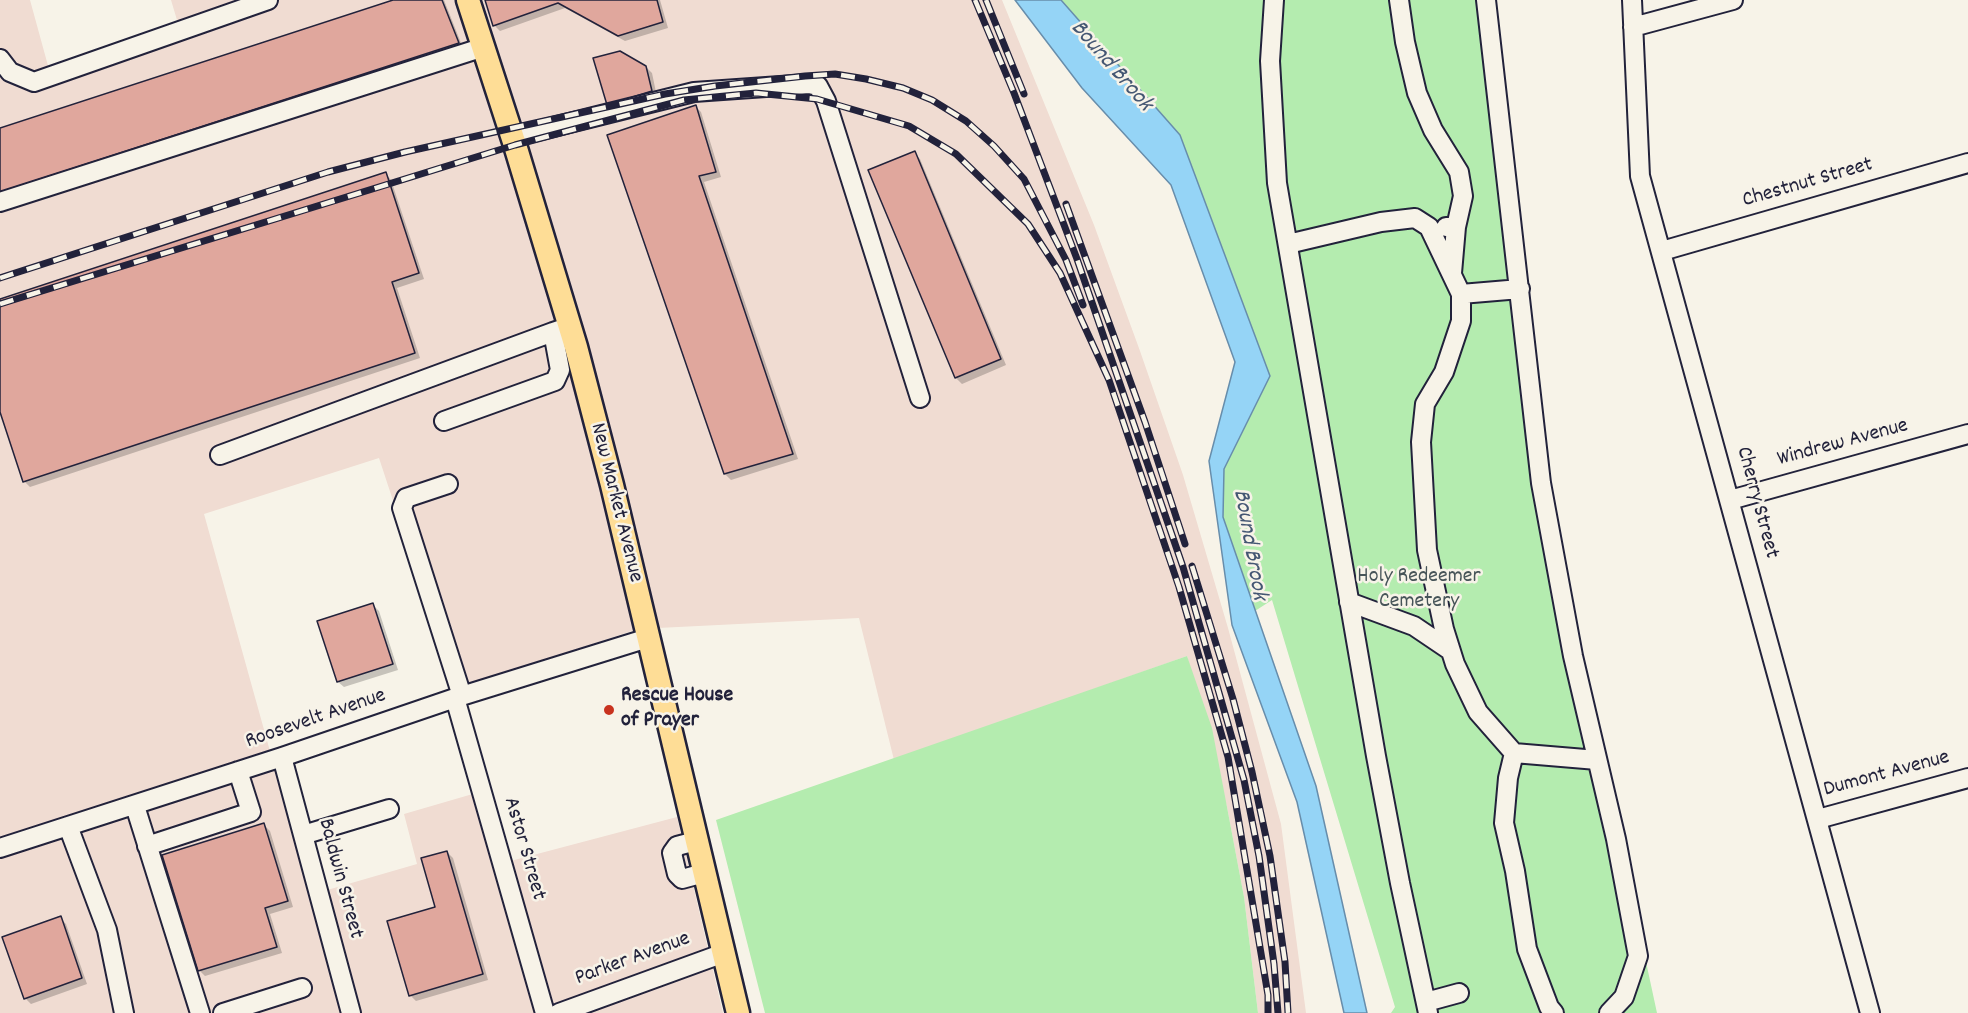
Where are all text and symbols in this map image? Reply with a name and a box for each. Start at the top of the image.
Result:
water label: Bound Brook [1062,15,1158,119]
street label: Chestnut Street [1740,153,1876,215]
street label: Windrew Avenue [1775,414,1911,474]
street label: New Market Avenue [582,421,648,585]
street label: Cherry Street [1728,444,1784,562]
water label: Bound Brook [1224,487,1272,603]
park label: Holy Redeemer Cemetery [1357,565,1481,616]
street label: Roosevelt Avenue [242,684,390,756]
place label: Rescue House of Prayer [621,684,733,736]
marker: Rescue House of Prayer [602,703,616,717]
street label: Dumont Avenue [1821,746,1953,804]
street label: Astor Street [496,794,550,904]
street label: Baldwin Street [310,816,368,942]
street label: Parker Avenue [572,927,694,993]

